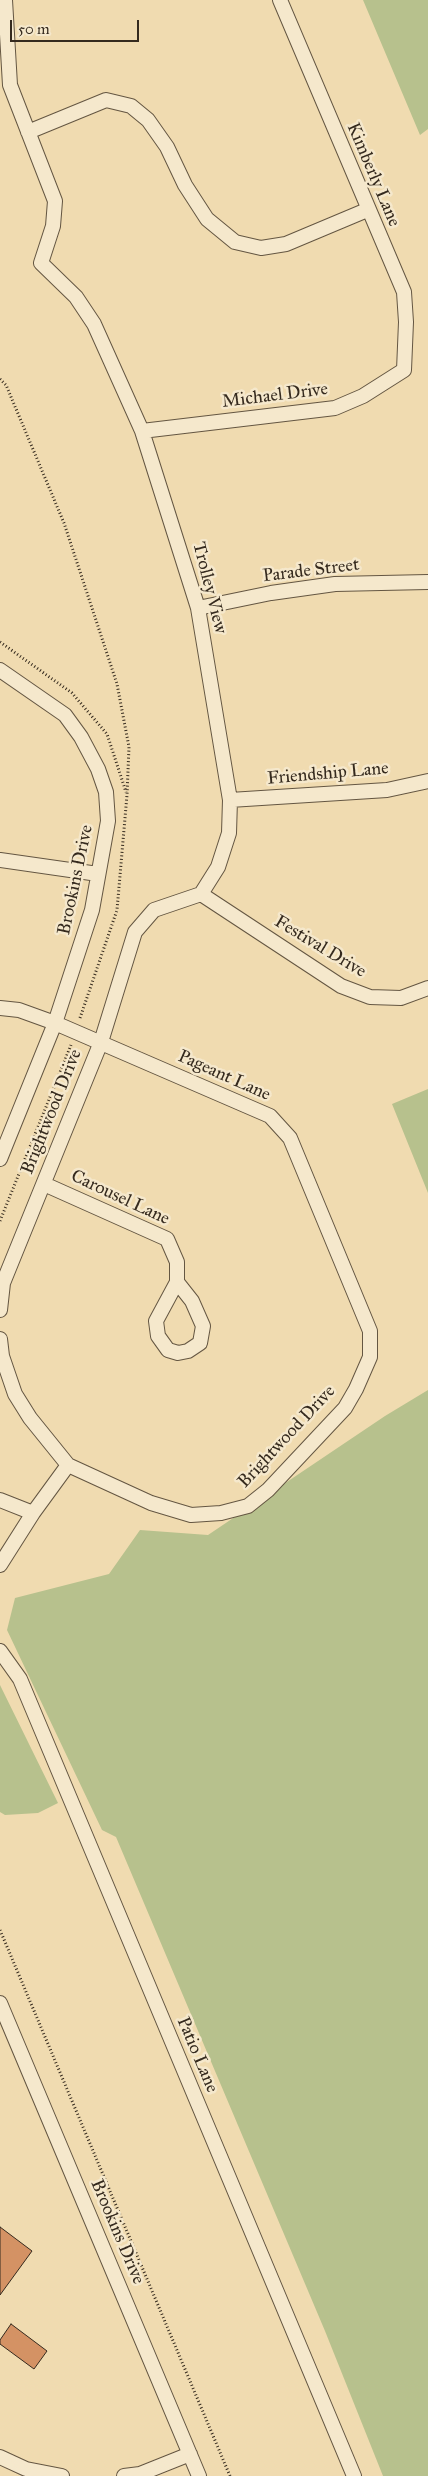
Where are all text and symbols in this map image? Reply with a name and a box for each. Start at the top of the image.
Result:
scale bar [12,10,141,42]
text: 50 m [18,20,50,38]
street label: Kimberly Lane [341,120,405,230]
street label: Michael Drive [221,379,329,413]
street label: Trolley View [187,540,231,636]
street label: Parade Street [262,554,360,588]
street label: Friendship Lane [266,758,390,790]
street label: Brookins Drive [54,823,98,937]
street label: Festival Drive [270,911,370,983]
street label: Brightwood Drive [17,1046,87,1178]
street label: Pageant Lane [174,1046,274,1106]
street label: Carousel Lane [67,1166,173,1230]
street label: Brightwood Drive [234,1381,340,1493]
street label: Patio Lane [171,2014,223,2096]
street label: Brookins Drive [85,2176,149,2288]

